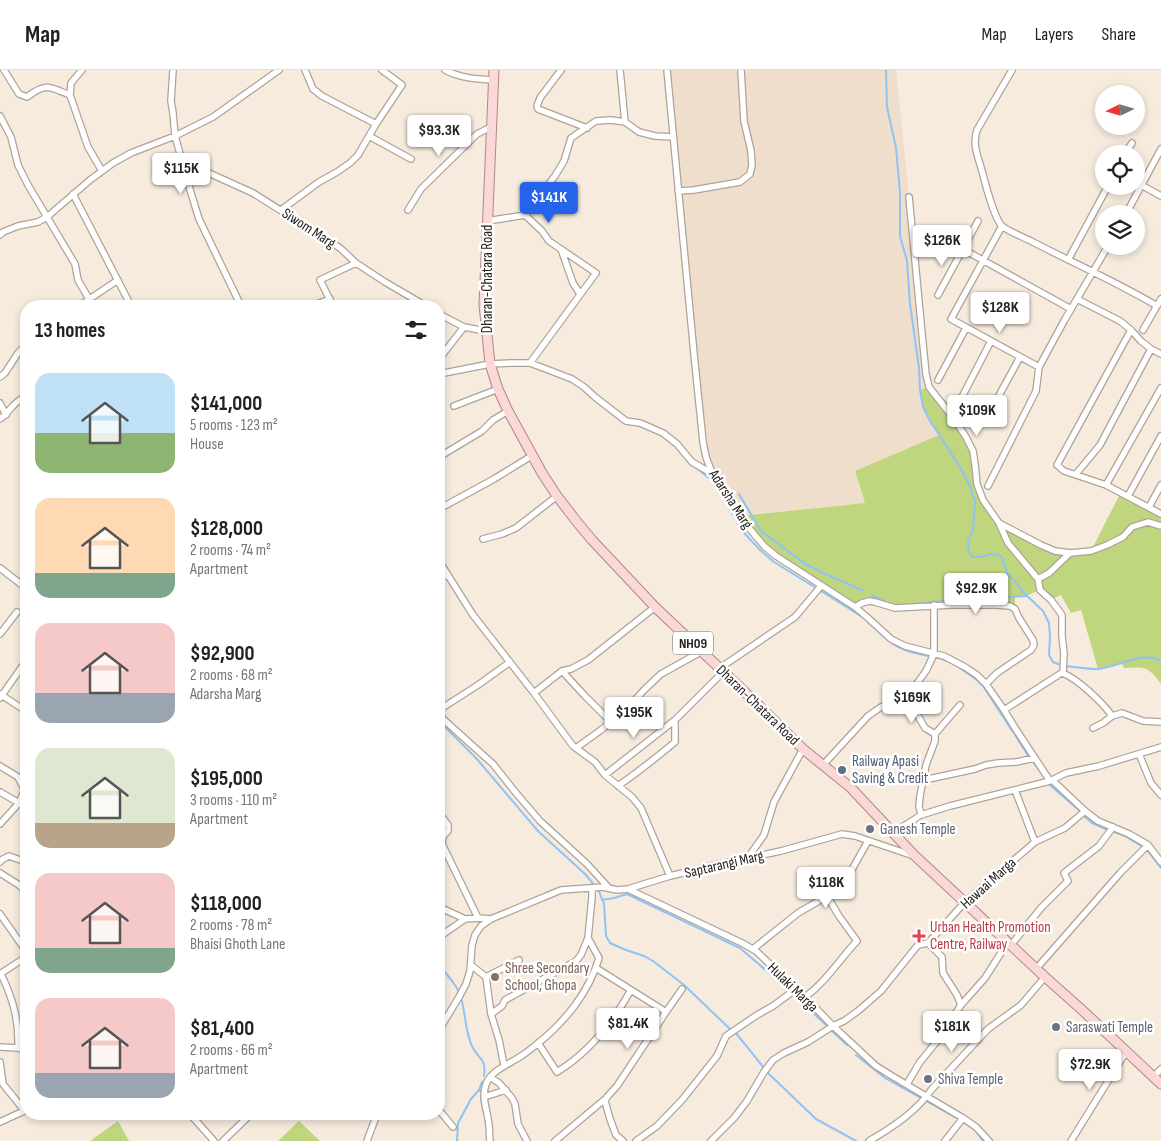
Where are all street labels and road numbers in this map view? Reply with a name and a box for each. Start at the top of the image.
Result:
street label: Siwom Marg [278,204,339,253]
street label: Dharan-Chatara Road [478,225,497,333]
street label: Adarsha Marg [704,465,757,532]
road number: NH09 [673,632,713,654]
street label: Dharan-Chatara Road [712,661,803,750]
street label: Saptarangi Marg [683,846,766,883]
street label: Hawaai Marga [957,853,1020,913]
street label: Hulaki Marga [763,958,822,1016]

